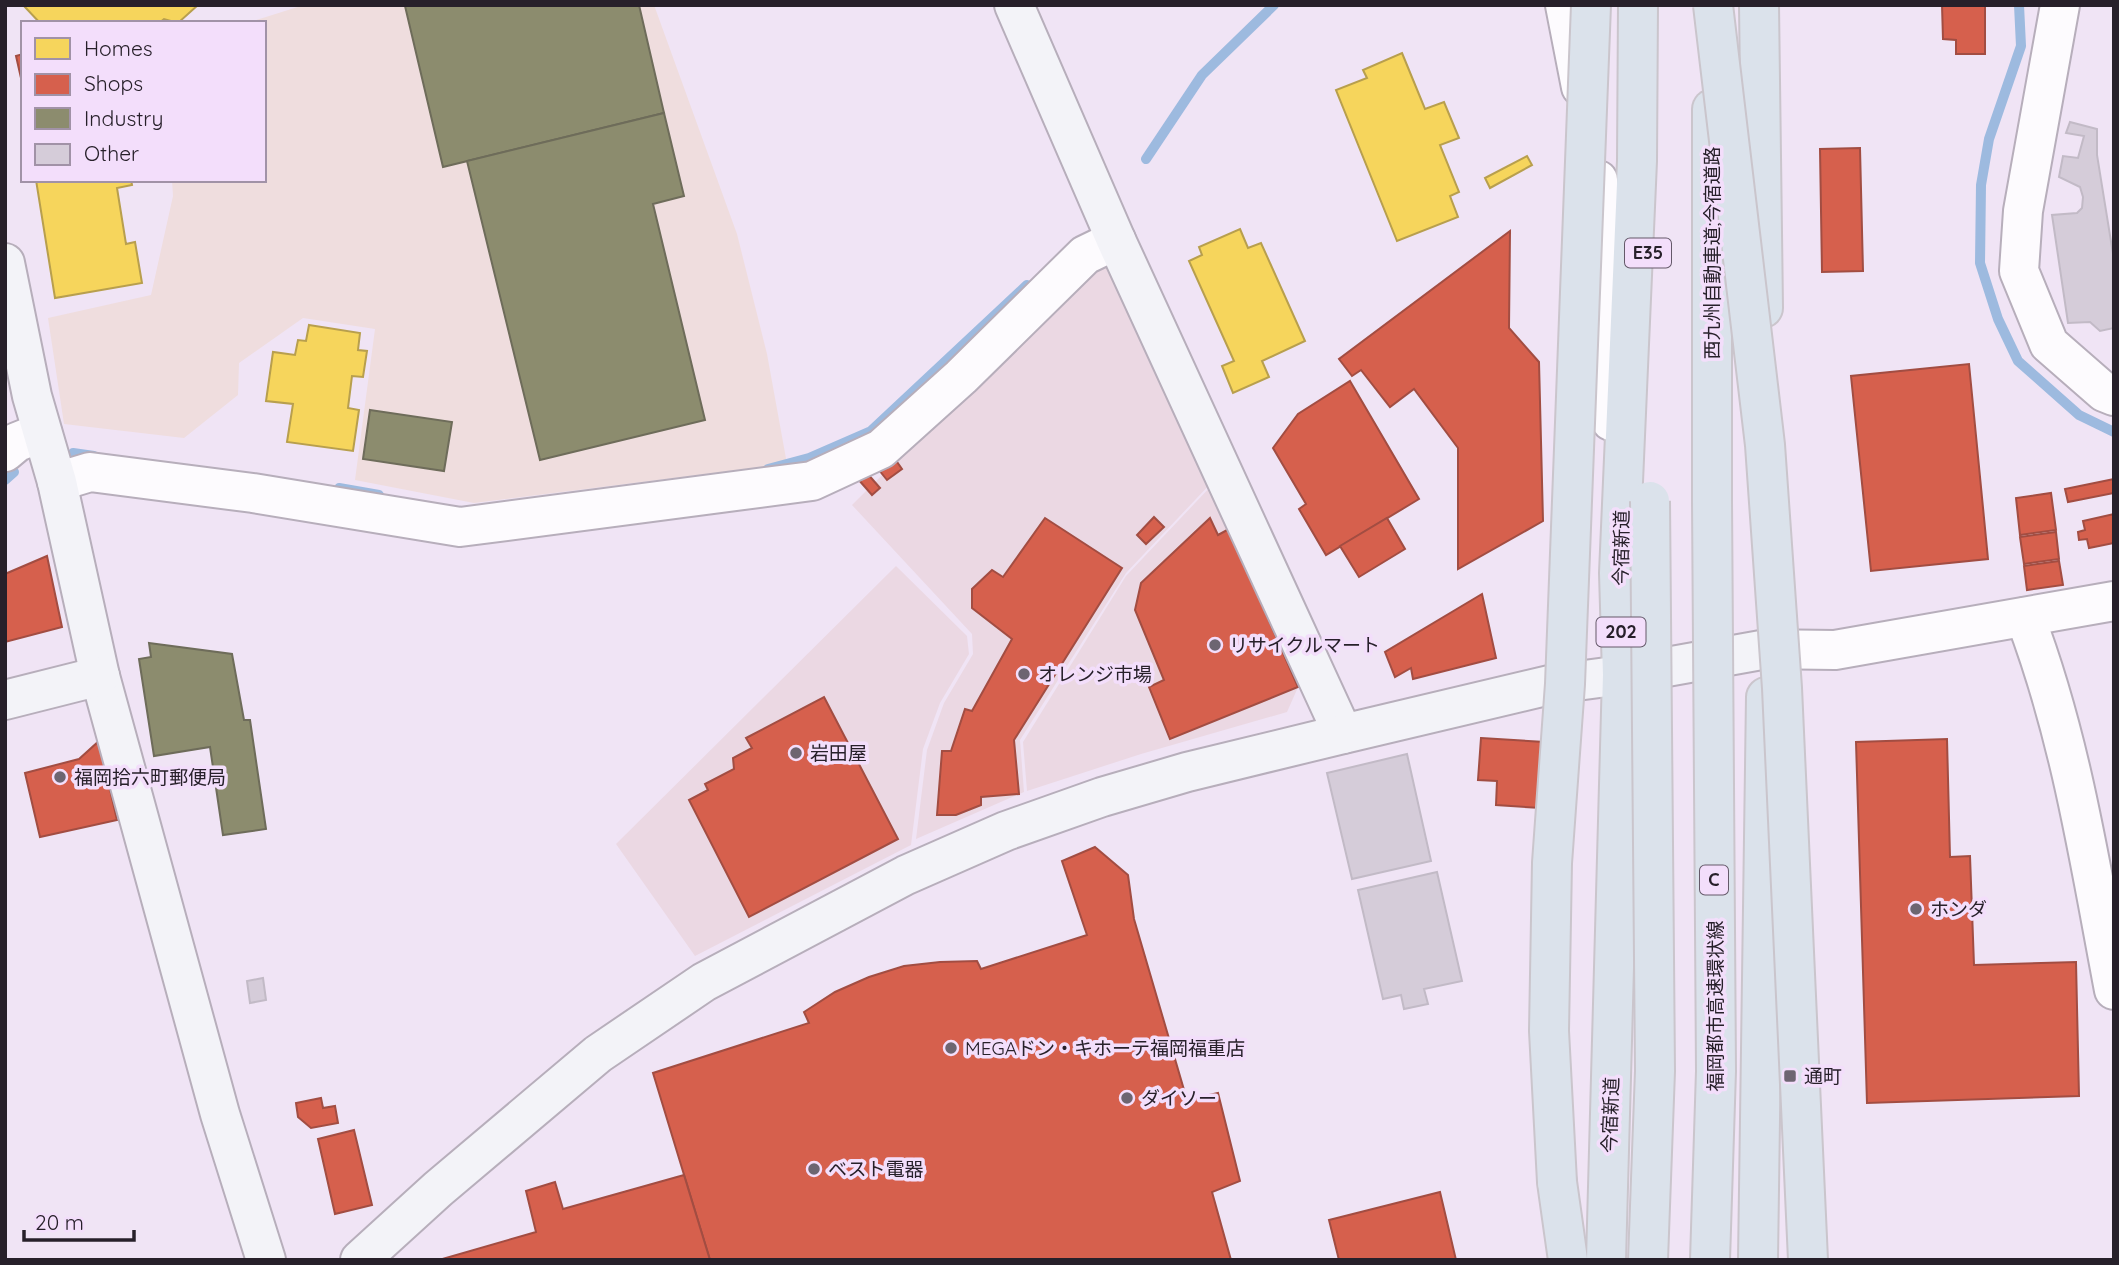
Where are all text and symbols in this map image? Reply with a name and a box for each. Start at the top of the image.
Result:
legend [21,21,266,182]
text: Homes [84,35,153,61]
text: Shops [84,70,143,96]
text: Industry [84,105,163,131]
text: Other [84,140,139,166]
street label: 西九州自動車道;今宿道路 [1700,147,1724,359]
road number: E35 [1625,239,1671,268]
street label: 今宿新道 [1608,510,1634,586]
road number: 202 [1596,618,1646,646]
place label: リサイクルマート [1229,633,1380,657]
marker: リサイクルマート [1207,637,1223,653]
place label: オレンジ市場 [1038,662,1152,686]
marker: オレンジ市場 [1016,666,1032,682]
place label: 岩田屋 [810,741,867,765]
marker: 岩田屋 [788,745,804,761]
place label: 福岡拾六町郵便局 [74,765,226,789]
marker: 福岡拾六町郵便局 [52,769,68,785]
road number: C [1700,866,1728,894]
place label: ホンダ [1930,897,1987,921]
marker: ホンダ [1908,901,1924,917]
street label: 福岡都市高速環状線 [1703,920,1727,1092]
place label: MEGAドン・キホーテ福岡福重店 [965,1036,1245,1060]
marker: MEGAドン・キホーテ福岡福重店 [943,1040,959,1056]
place label: 通町 [1804,1064,1842,1088]
marker: 通町 [1782,1068,1798,1084]
street label: 今宿新道 [1597,1077,1623,1153]
place label: ダイソー [1141,1086,1217,1110]
marker: ダイソー [1119,1090,1135,1106]
place label: ベスト電器 [828,1157,923,1181]
marker: ベスト電器 [806,1161,822,1177]
scale bar [24,1198,135,1242]
text: 20 m [35,1209,84,1235]

